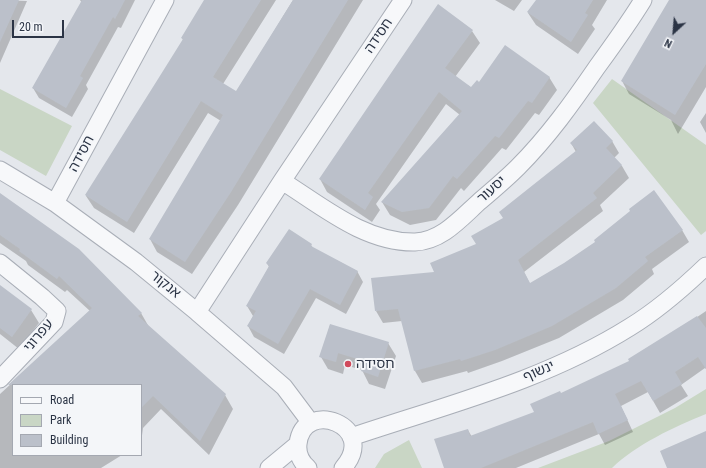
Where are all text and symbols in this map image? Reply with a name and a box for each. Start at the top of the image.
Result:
scale bar [14,12,66,38]
north arrow [654,12,694,52]
street label: חסידה [361,15,397,57]
text: 20 m [19,20,43,34]
text: N [663,36,674,51]
street label: חסידה [66,133,98,175]
street label: יסעור [474,173,510,207]
street label: אנקור [146,268,184,302]
street label: עפרוני [21,316,57,356]
place label: חסידה [356,356,394,372]
street label: ינשוף [521,358,557,386]
marker: חסידה [343,359,353,369]
legend [12,384,142,456]
text: Road [50,393,74,407]
text: Park [50,413,71,427]
text: Building [50,433,88,447]

